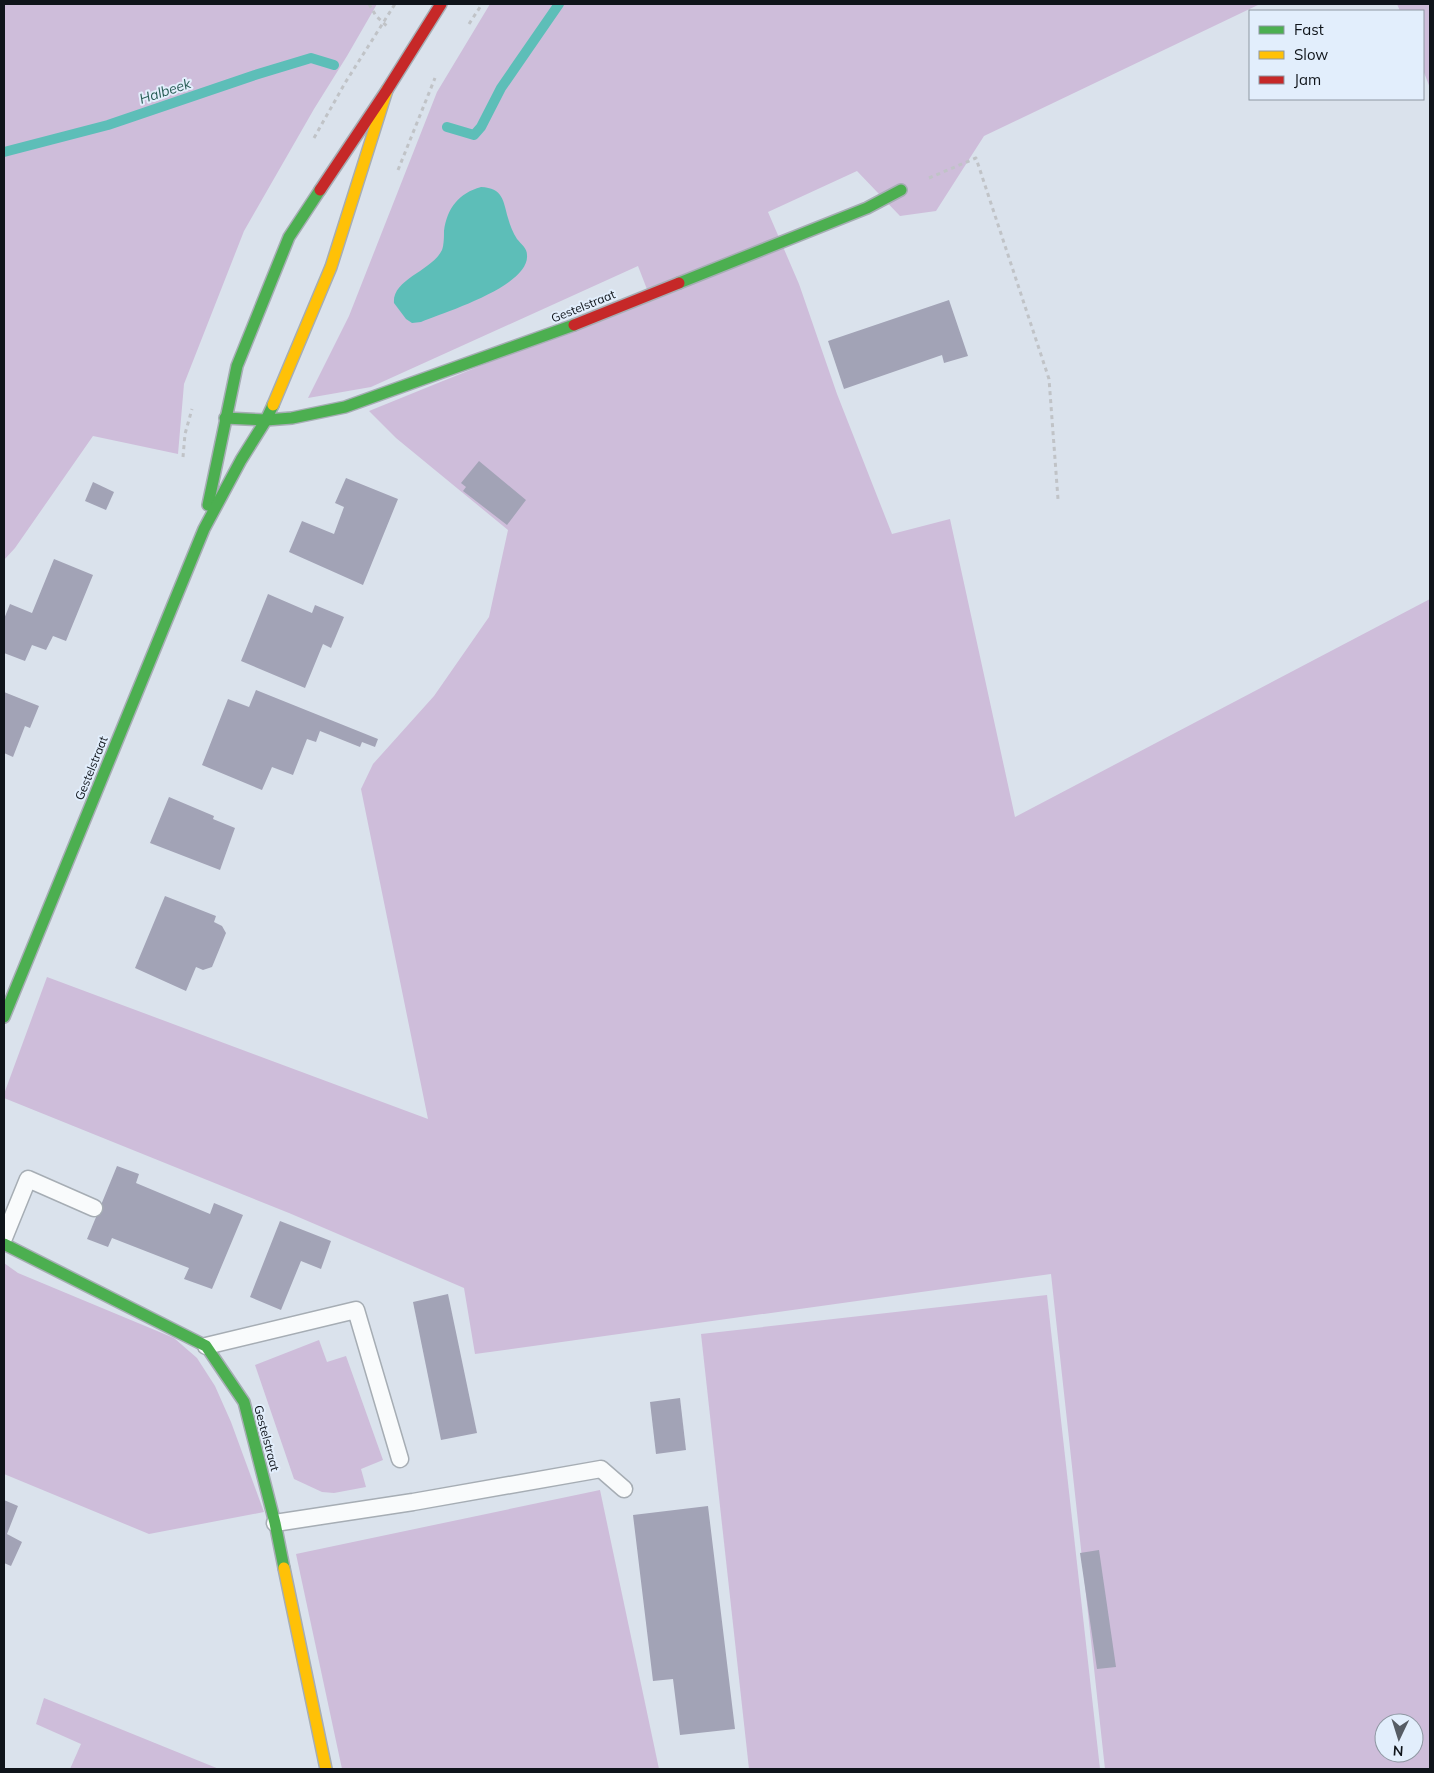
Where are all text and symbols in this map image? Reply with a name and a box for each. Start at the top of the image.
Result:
legend [1249,10,1424,100]
text: Fast [1294,20,1324,39]
text: Slow [1294,45,1328,64]
text: Jam [1294,70,1321,89]
water label: Halbeek [137,74,194,108]
street label: Gestelstraat [549,286,617,326]
street label: Gestelstraat [71,734,111,802]
street label: Gestelstraat [251,1403,283,1473]
north arrow [1374,1713,1424,1763]
text: N [1392,1742,1404,1760]

